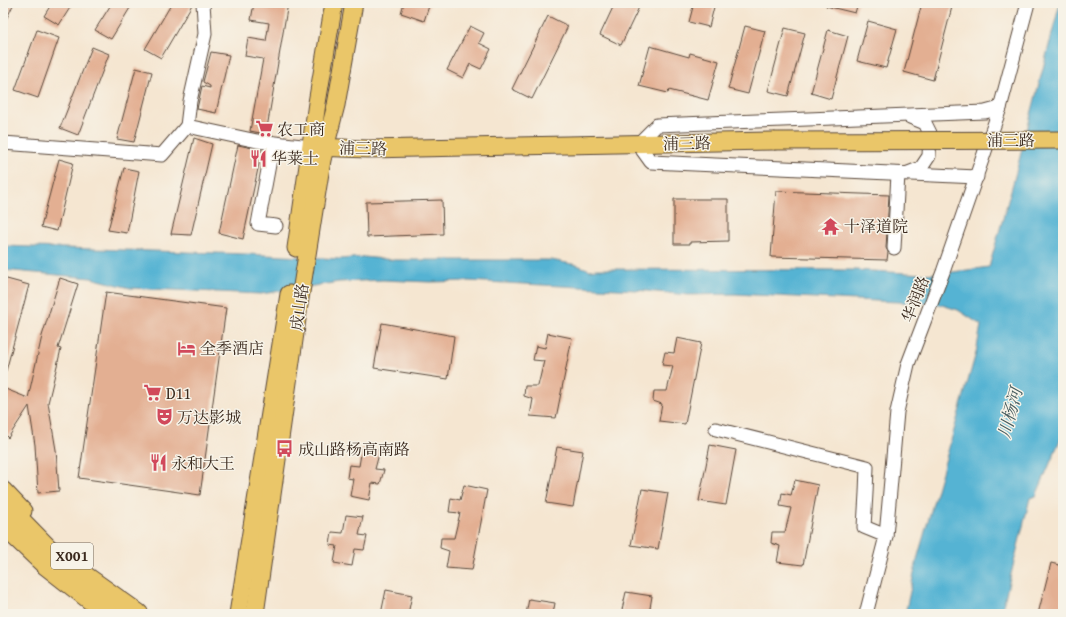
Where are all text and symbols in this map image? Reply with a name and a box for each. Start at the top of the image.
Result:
place label: 农工商 [277,117,325,141]
supermarket icon: 农工商 [254,119,274,139]
street label: 浦三路 [987,128,1035,152]
street label: 浦三路 [663,131,711,155]
street label: 浦三路 [339,136,387,160]
place label: 华莱士 [271,146,319,170]
restaurant icon: 华莱士 [248,148,268,168]
place label: 十泽道院 [844,214,908,238]
temple icon: 十泽道院 [821,216,841,236]
street label: 华润路 [895,272,935,326]
street label: 成山路 [284,282,314,332]
place label: 全季酒店 [200,336,264,360]
hotel icon: 全季酒店 [177,338,197,358]
place label: D11 [166,381,191,405]
water label: 川杨河 [991,382,1029,441]
supermarket icon: D11 [143,383,163,403]
place label: 万达影城 [177,405,241,429]
theatre icon: 万达影城 [154,407,174,427]
place label: 成山路杨高南路 [298,437,410,461]
bus stop icon: 成山路杨高南路 [275,439,295,459]
place label: 永和大王 [171,451,235,475]
restaurant icon: 永和大王 [148,453,168,473]
road number: X001 [51,543,93,569]

